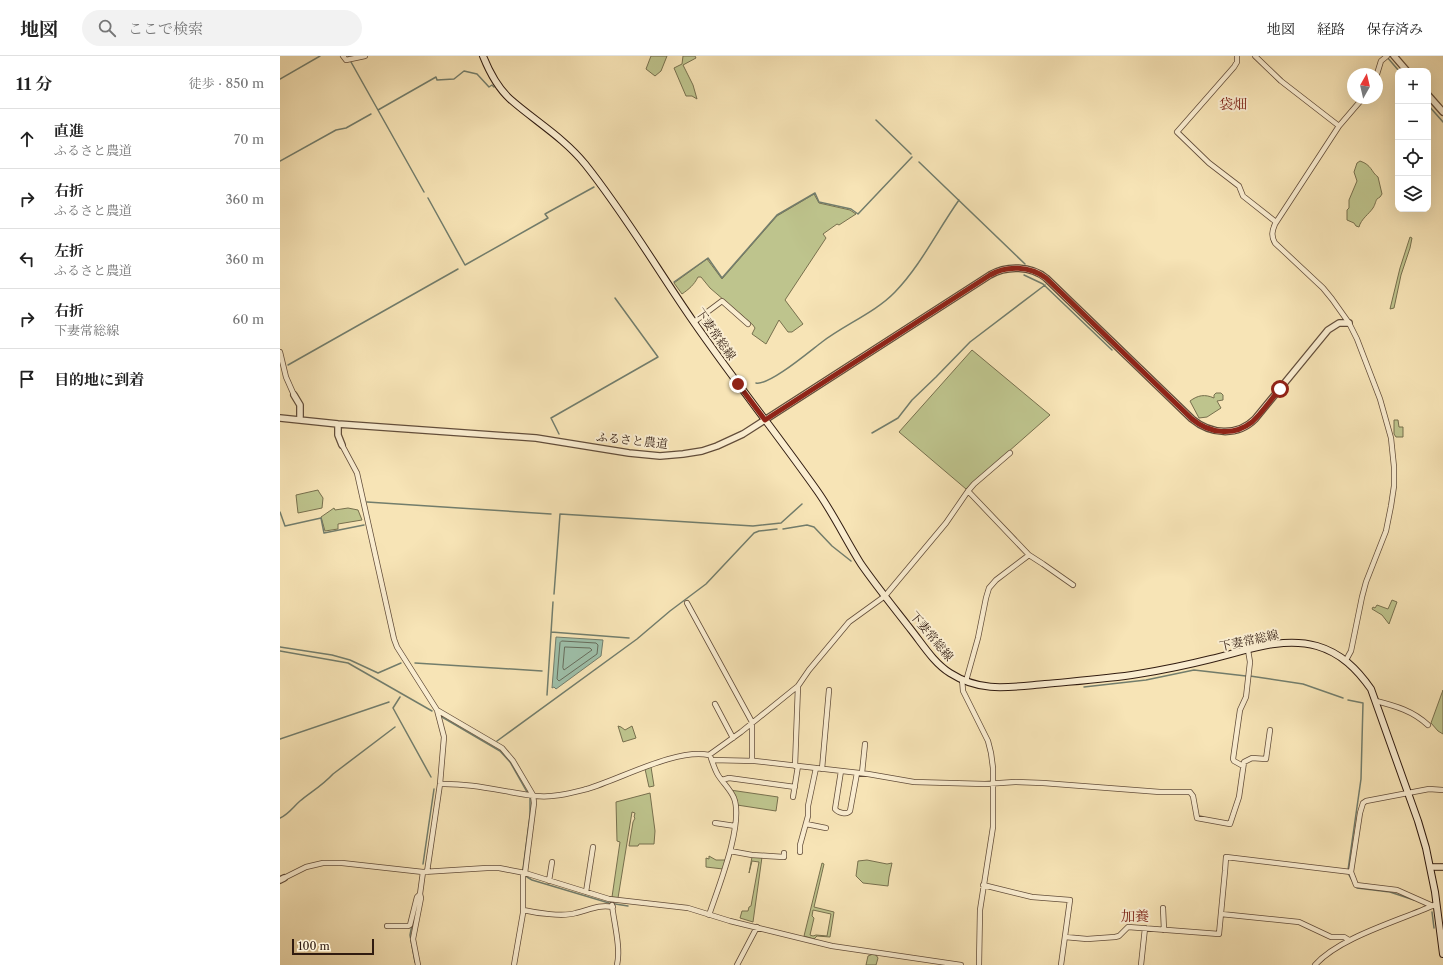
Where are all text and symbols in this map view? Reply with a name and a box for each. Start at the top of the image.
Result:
search box [82,10,362,46]
icon: search [96,17,118,39]
text: 地図 [20,18,58,41]
text: ここで検索 [128,19,203,38]
text: 地図 [1267,20,1295,38]
text: 経路 [1317,20,1345,38]
text: 保存済み [1367,20,1423,38]
north arrow [1347,68,1383,104]
map controls [1395,68,1431,212]
button: + [1395,68,1431,104]
text: 11 分 [16,74,53,94]
text: 徒歩 · 850 m [189,75,264,91]
district label: 袋畑 [1219,95,1247,113]
button: − [1395,104,1431,140]
text: 直進 [54,121,84,140]
icon: ahead [16,128,38,150]
text: 70 m [234,131,264,147]
button: locate [1395,140,1431,176]
text: ふるさと農道 [54,142,132,158]
button: layers [1395,176,1431,212]
text: 右折 [54,181,84,200]
icon: right [16,188,38,210]
text: 360 m [225,191,264,207]
text: ふるさと農道 [54,202,132,218]
text: 左折 [54,241,84,260]
icon: left [16,248,38,270]
text: 360 m [225,251,264,267]
text: ふるさと農道 [54,262,132,278]
text: 右折 [54,301,84,320]
street label: 下妻常総線 [693,305,739,363]
icon: right [16,308,38,330]
text: 60 m [233,311,264,327]
text: 下妻常総線 [54,322,119,338]
icon: arrive [16,368,38,390]
text: 目的地に到着 [54,370,144,389]
route end [729,375,747,393]
route start [1271,380,1289,398]
street label: ふるさと農道 [595,429,669,451]
street label: 下妻常総線 [907,608,957,664]
street label: 下妻常総線 [1218,626,1280,654]
district label: 加養 [1121,907,1149,925]
scale bar [292,937,374,956]
text: 100 m [298,939,330,953]

